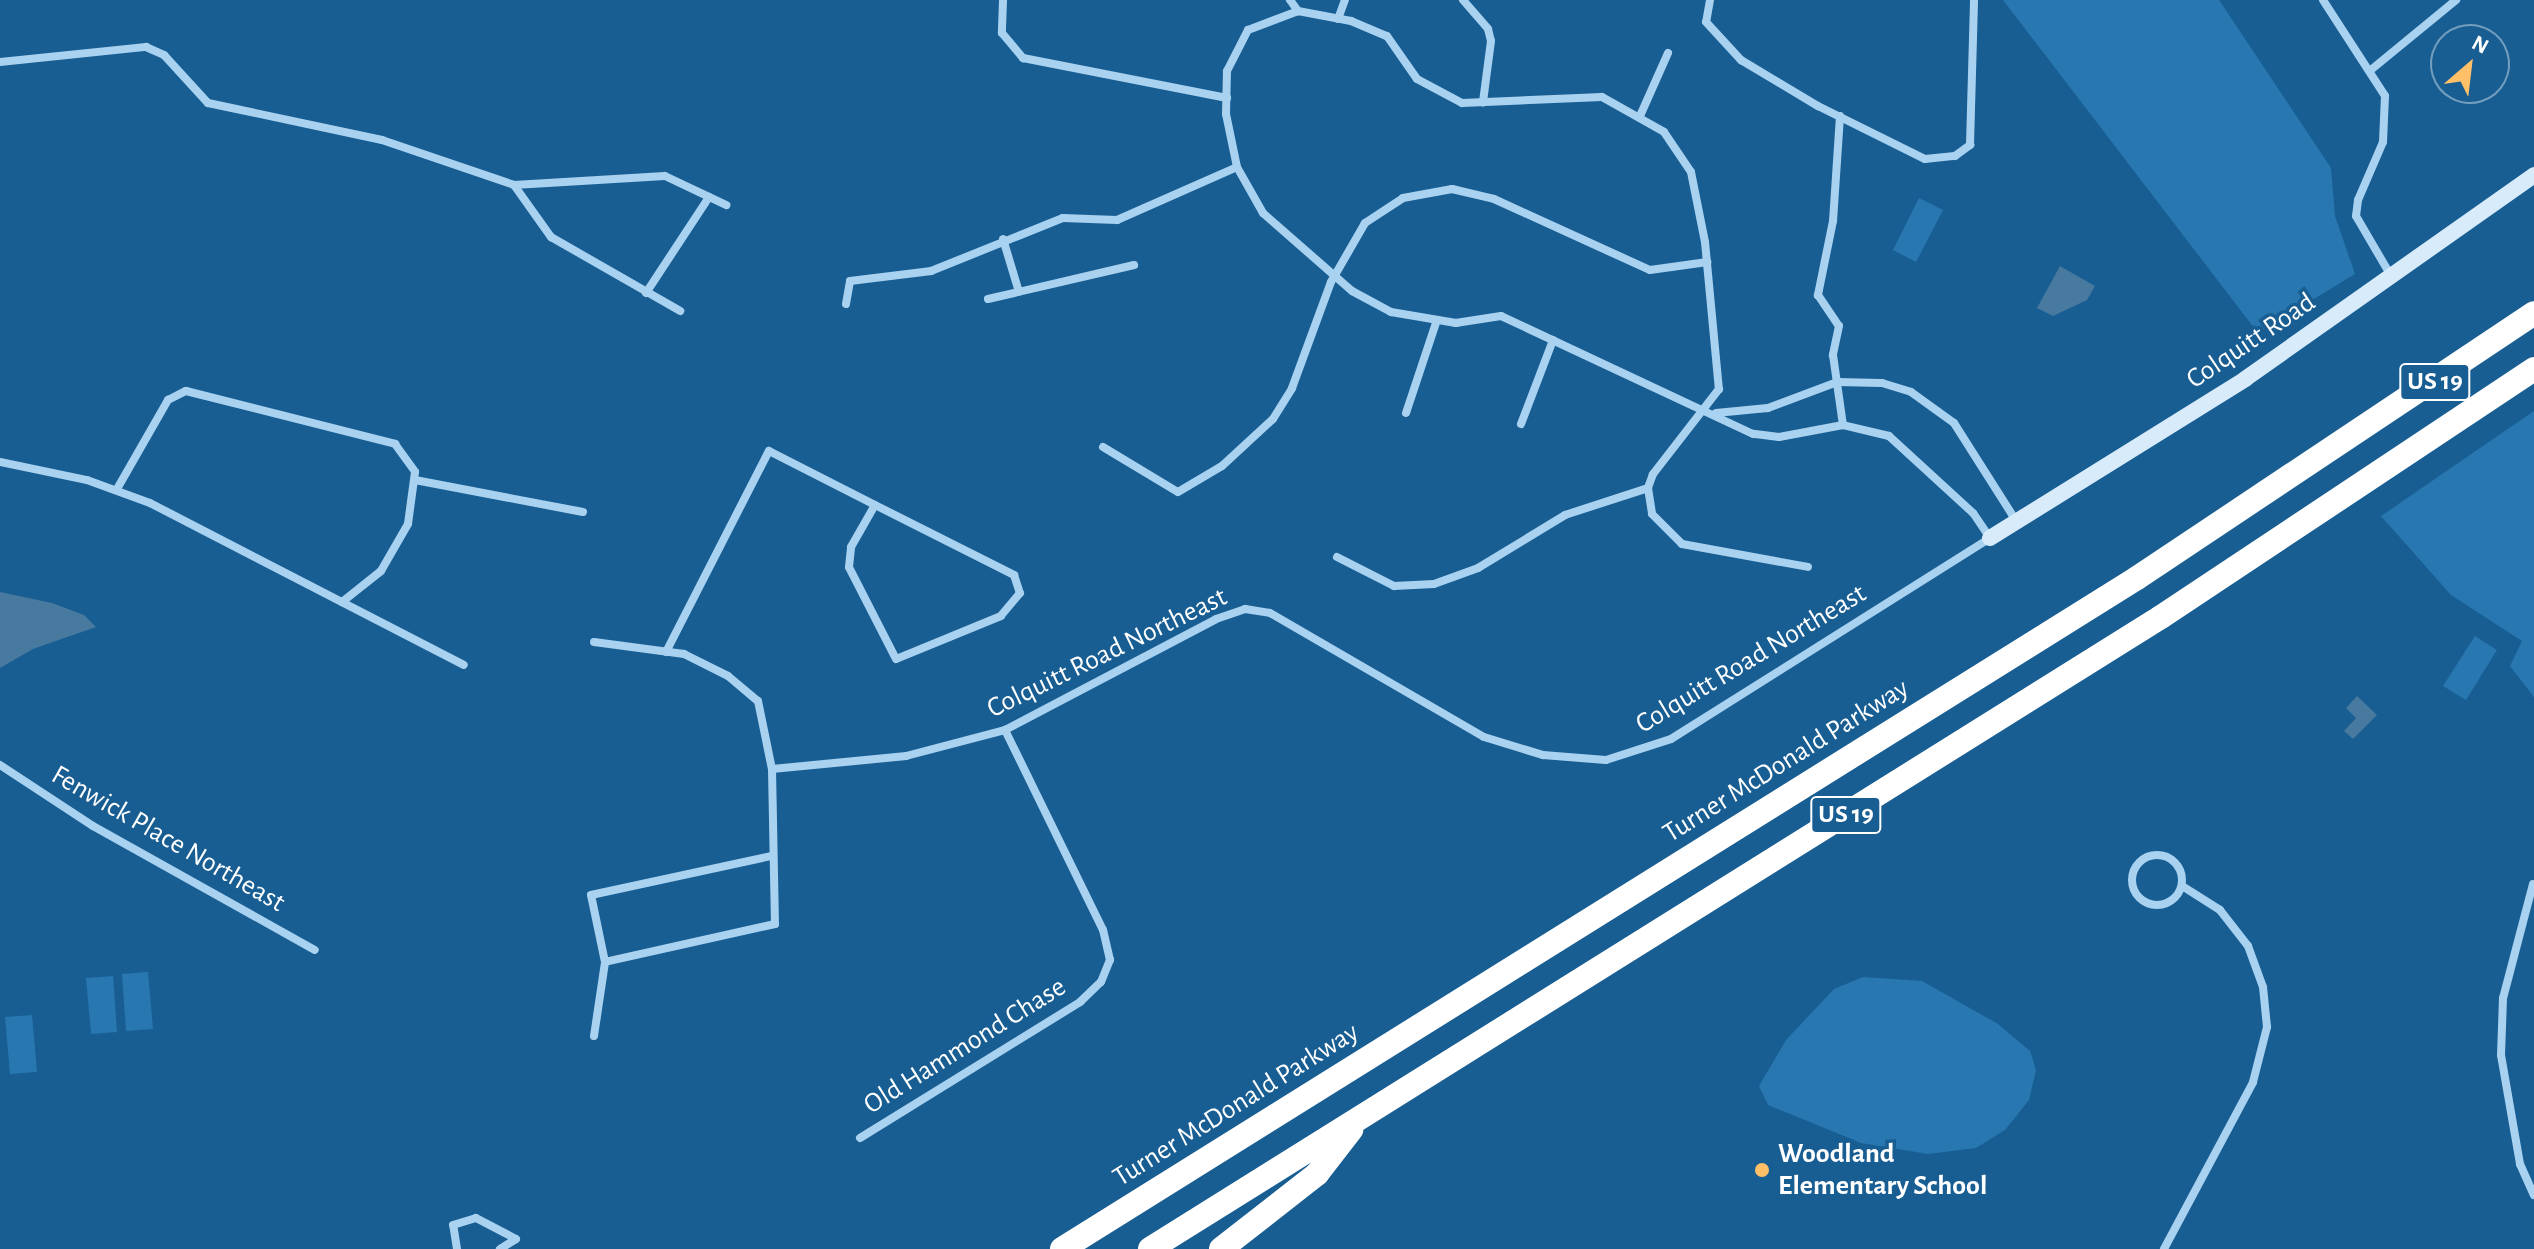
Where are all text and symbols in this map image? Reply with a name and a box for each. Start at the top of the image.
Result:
north arrow [2430,24,2510,104]
text: N [2468,31,2492,58]
street label: Colquitt Road [2180,286,2322,396]
road number: US 19 [2399,360,2471,404]
street label: Colquitt Road Northeast [1630,577,1872,741]
street label: Colquitt Road Northeast [982,580,1232,726]
street label: Turner McDonald Parkway [1657,672,1915,850]
street label: Fenwick Place Northeast [45,758,291,920]
road number: US 19 [1810,793,1882,837]
street label: Old Hammond Chase [858,970,1072,1122]
street label: Turner McDonald Parkway [1107,1016,1365,1194]
place label: Woodland Elementary School [1778,1137,1987,1203]
marker: Woodland Elementary School [1753,1161,1771,1179]

